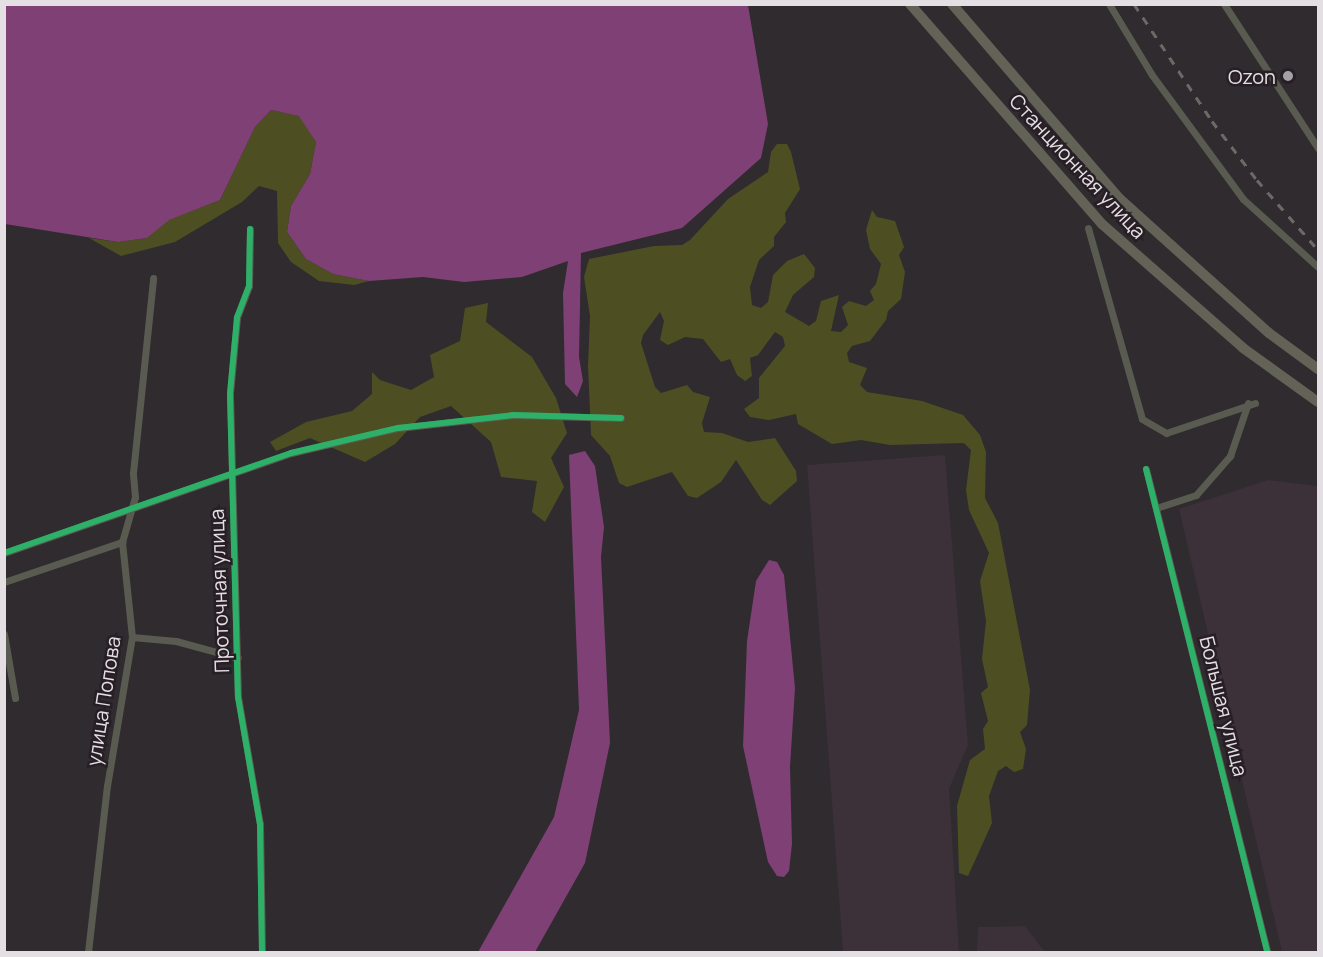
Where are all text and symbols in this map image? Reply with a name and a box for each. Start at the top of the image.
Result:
place label: Ozon [1228,64,1276,88]
marker: Ozon [1281,69,1295,83]
street label: Станционная улица [1005,89,1151,243]
street label: Проточная улица [204,508,234,674]
street label: Большая улица [1195,633,1253,779]
street label: улица Попова [81,634,125,768]

